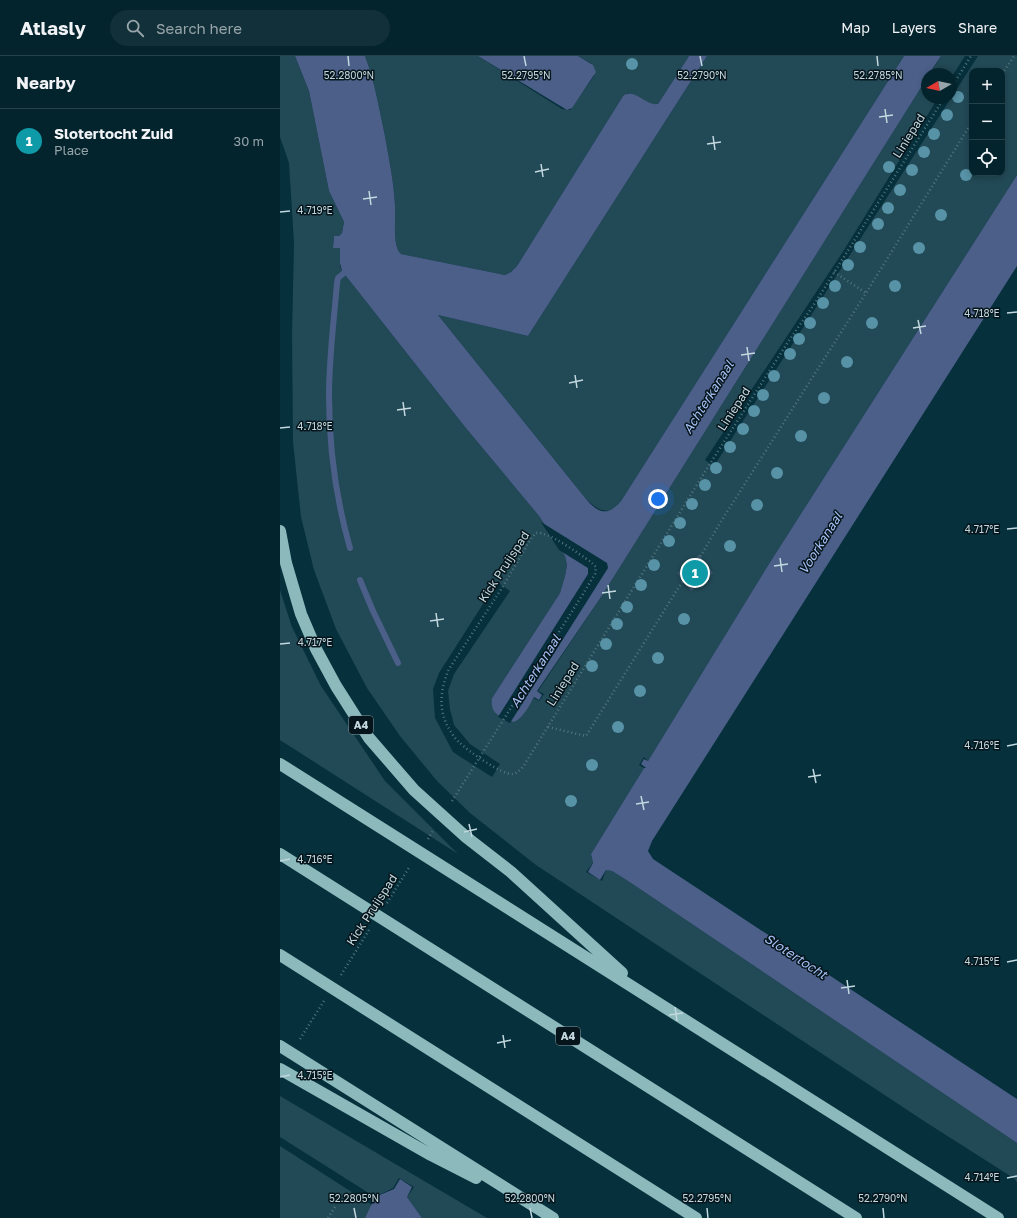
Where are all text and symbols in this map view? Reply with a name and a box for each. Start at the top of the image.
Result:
search box [110,10,390,46]
text: Atlasly [20,16,86,39]
icon: search [124,17,146,39]
text: Search here [156,19,242,37]
text: Map [841,19,870,36]
text: Layers [892,19,936,36]
text: Share [958,19,997,36]
north arrow [921,68,957,104]
map controls [969,68,1005,176]
button: + [969,68,1005,104]
text: 52.2800°N [324,69,374,81]
text: 52.2795°N [501,69,551,81]
text: 52.2790°N [677,69,727,81]
text: 52.2785°N [853,69,903,81]
text: Nearby [16,72,76,93]
button: − [969,104,1005,140]
street label: Liniepad [889,111,928,161]
text: Slotertocht Zuid [54,124,173,142]
text: 1 [26,133,32,149]
text: 30 m [234,133,264,149]
button: locate [969,140,1005,176]
text: Place [54,142,89,158]
text: 4.719°E [297,204,333,216]
text: 4.718°E [964,307,1000,319]
water label: Achterkanaal [679,357,737,436]
street label: Liniepad [714,384,753,433]
text: 4.718°E [297,420,333,432]
your location [648,489,668,509]
water label: Voorkanaal [795,508,846,577]
text: 4.717°E [965,523,999,535]
street label: Kick Pruijspad [475,528,532,605]
pin: 1 [682,558,708,588]
water label: Achterkanaal [506,631,564,710]
text: 4.717°E [298,636,332,648]
street label: Liniepad [543,659,582,709]
road number: A4 [349,716,373,734]
text: 4.716°E [964,739,1000,751]
text: 4.716°E [297,853,333,865]
street label: Kick Pruijspad [343,871,400,948]
water label: Slotertocht [762,930,832,983]
text: 4.715°E [964,955,1000,967]
road number: A4 [556,1027,580,1045]
text: 4.715°E [297,1069,333,1081]
text: 4.714°E [965,1171,999,1183]
text: 52.2805°N [329,1192,379,1204]
text: 52.2800°N [505,1192,555,1204]
text: 52.2795°N [682,1192,732,1204]
text: 52.2790°N [858,1192,908,1204]

